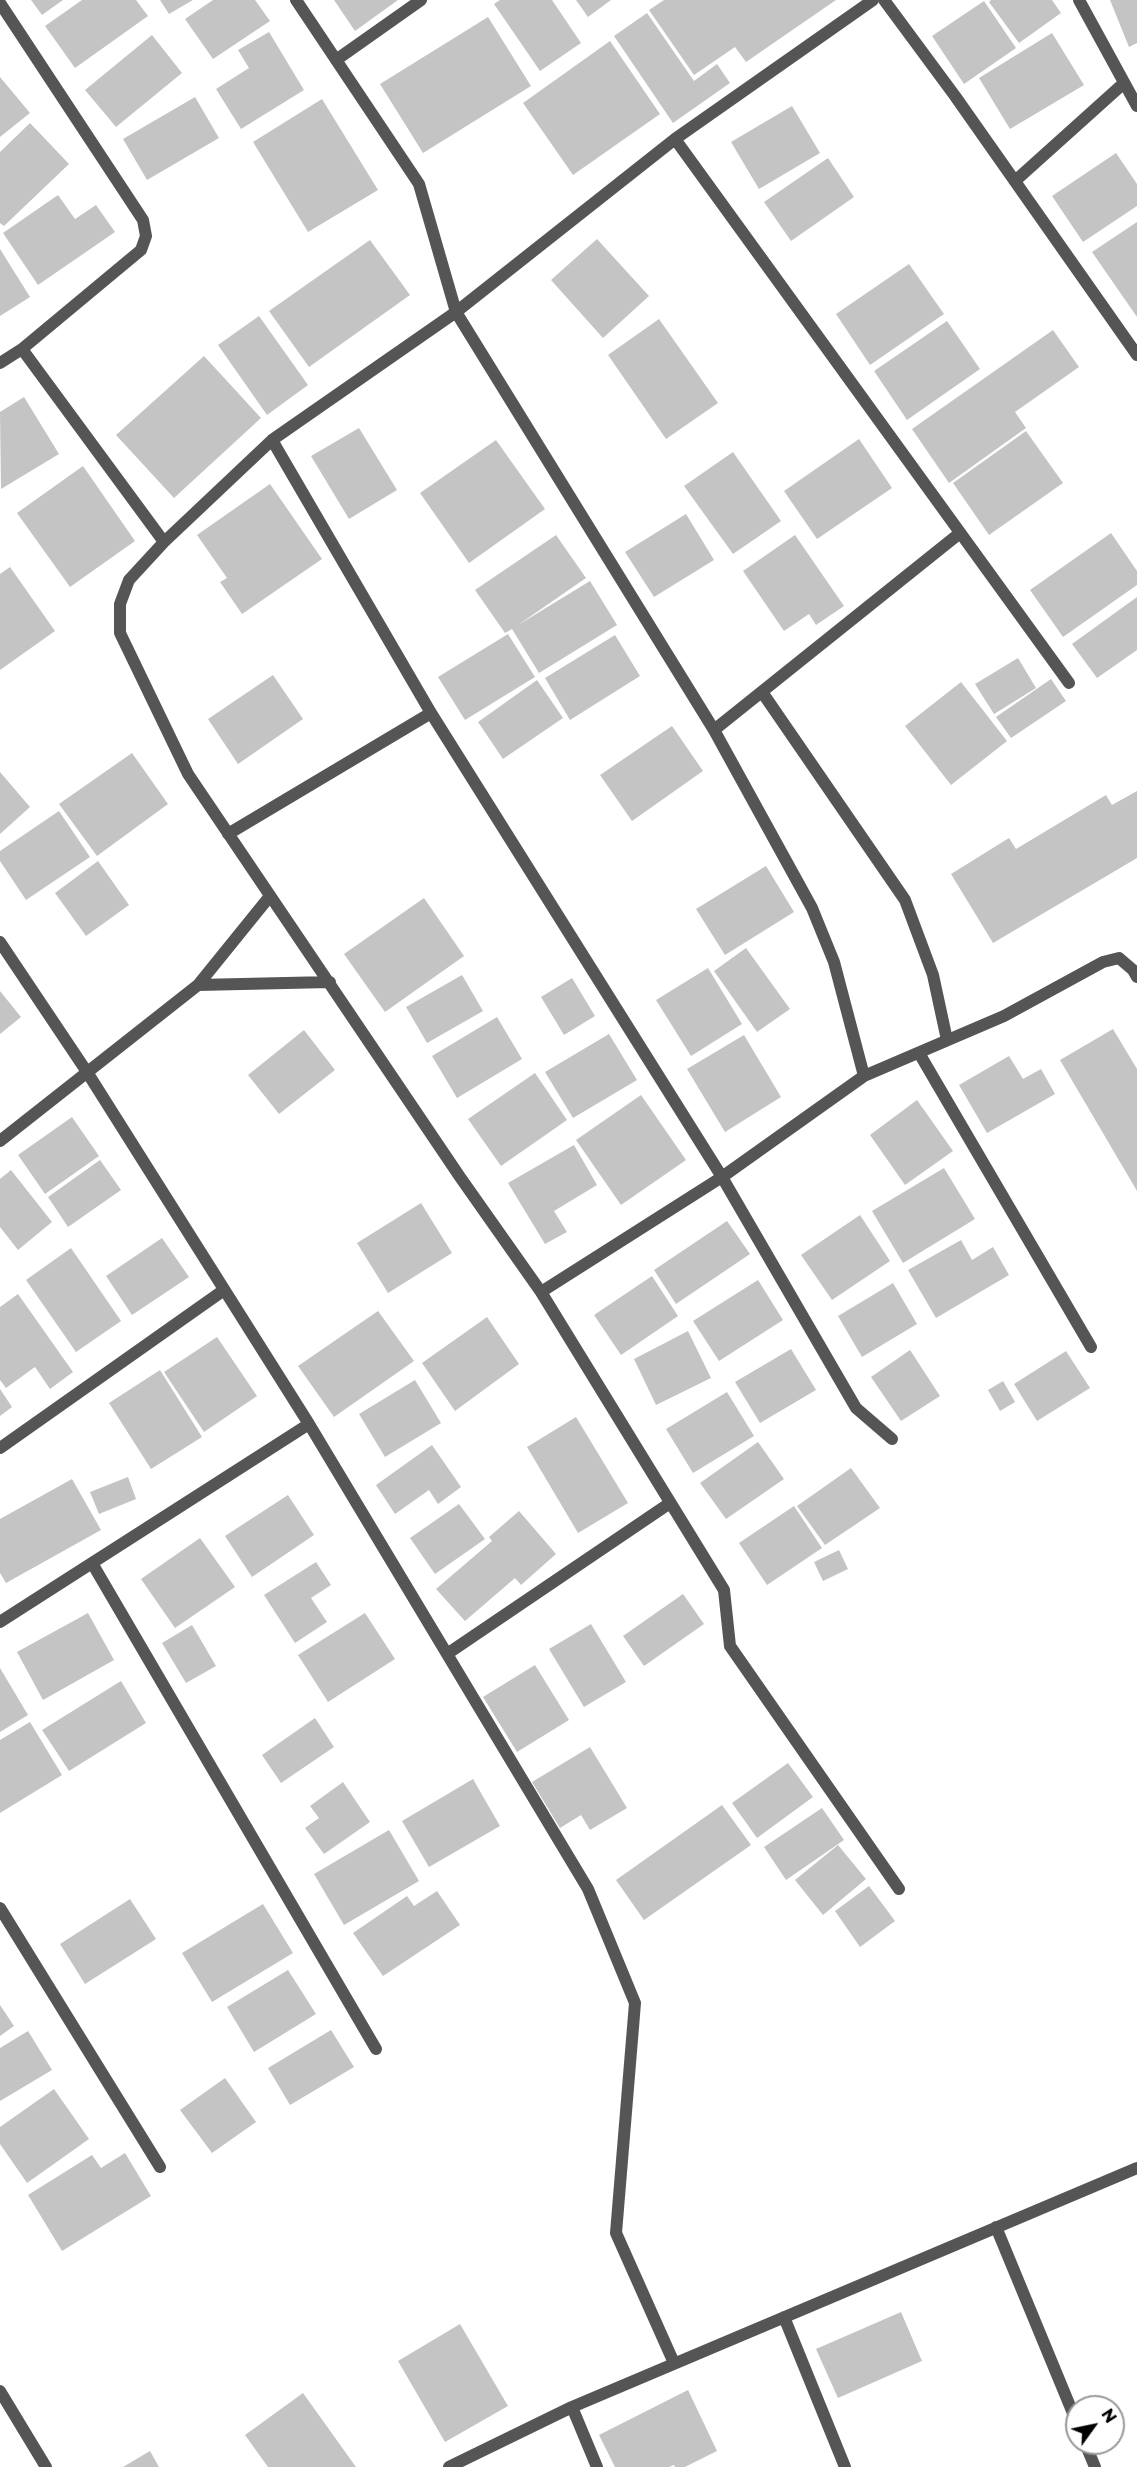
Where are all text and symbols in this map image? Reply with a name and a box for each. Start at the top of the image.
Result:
north arrow [1065,2395,1125,2455]
text: N [1097,2405,1120,2427]

